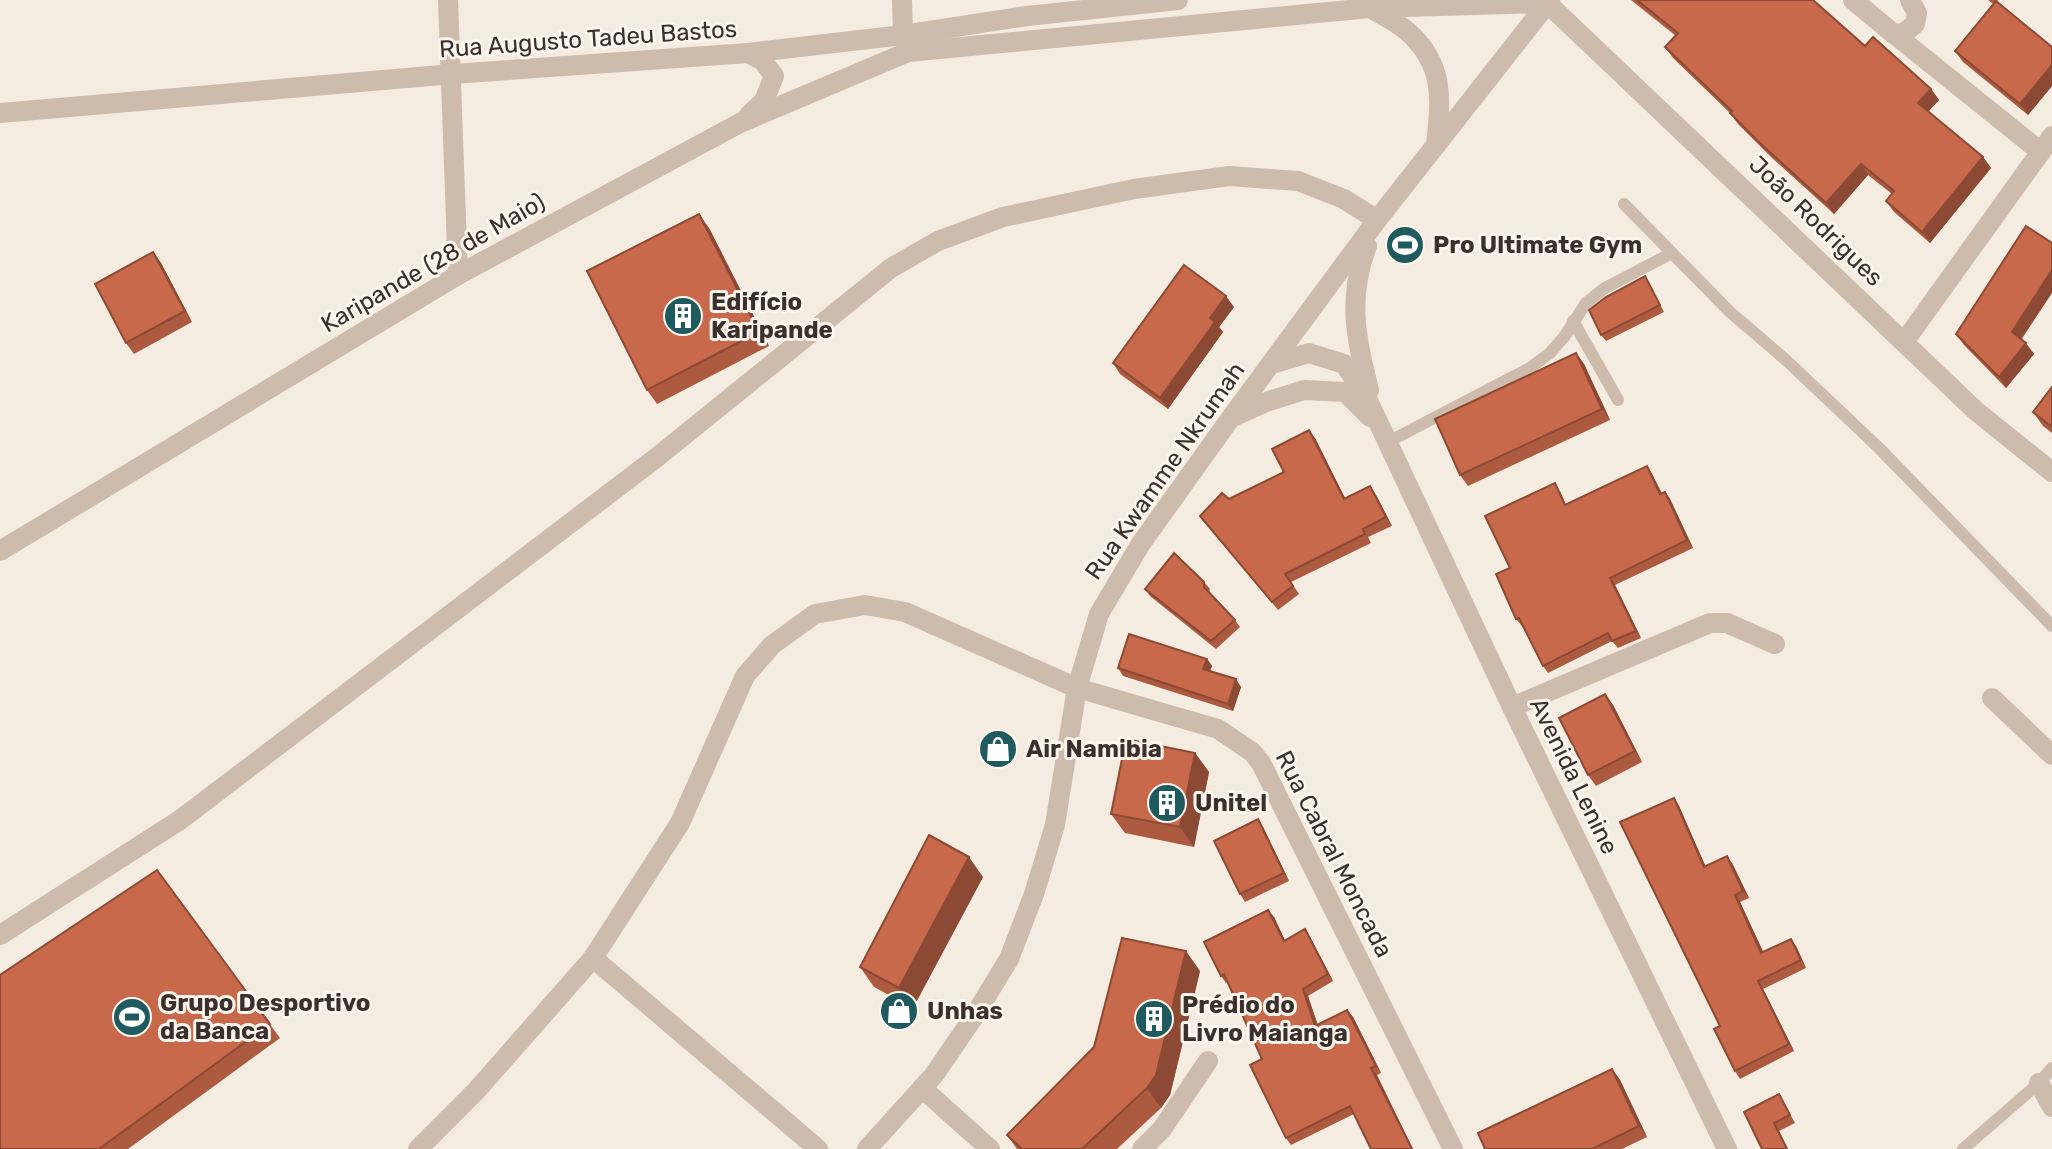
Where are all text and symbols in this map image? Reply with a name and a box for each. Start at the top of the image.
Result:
street label: Rua Augusto Tadeu Bastos [438,15,738,63]
street label: João Rodrigues [1743,150,1889,292]
street label: Karipande (28 de Maio) [316,187,550,339]
sports icon: Pro Ultimate Gym [1384,224,1426,266]
place label: Pro Ultimate Gym [1433,231,1642,259]
place label: Edifício Karipande [711,288,833,344]
building icon: Edifício Karipande [662,295,704,337]
street label: Rua Kwamme Nkrumah [1079,357,1251,585]
street label: Avenida Lenine [1524,693,1624,859]
shop icon: Air Namibia [977,728,1019,770]
place label: Air Namibia [1026,735,1162,763]
street label: Rua Cabral Moncada [1270,746,1398,962]
building icon: Unitel [1146,782,1188,824]
place label: Unitel [1195,789,1267,817]
place label: Grupo Desportivo da Banca [160,989,370,1045]
shop icon: Unhas [878,990,920,1032]
place label: Prédio do Livro Maianga [1182,991,1348,1047]
sports icon: Grupo Desportivo da Banca [111,996,153,1038]
place label: Unhas [927,997,1003,1025]
building icon: Prédio do Livro Maianga [1133,998,1175,1040]

